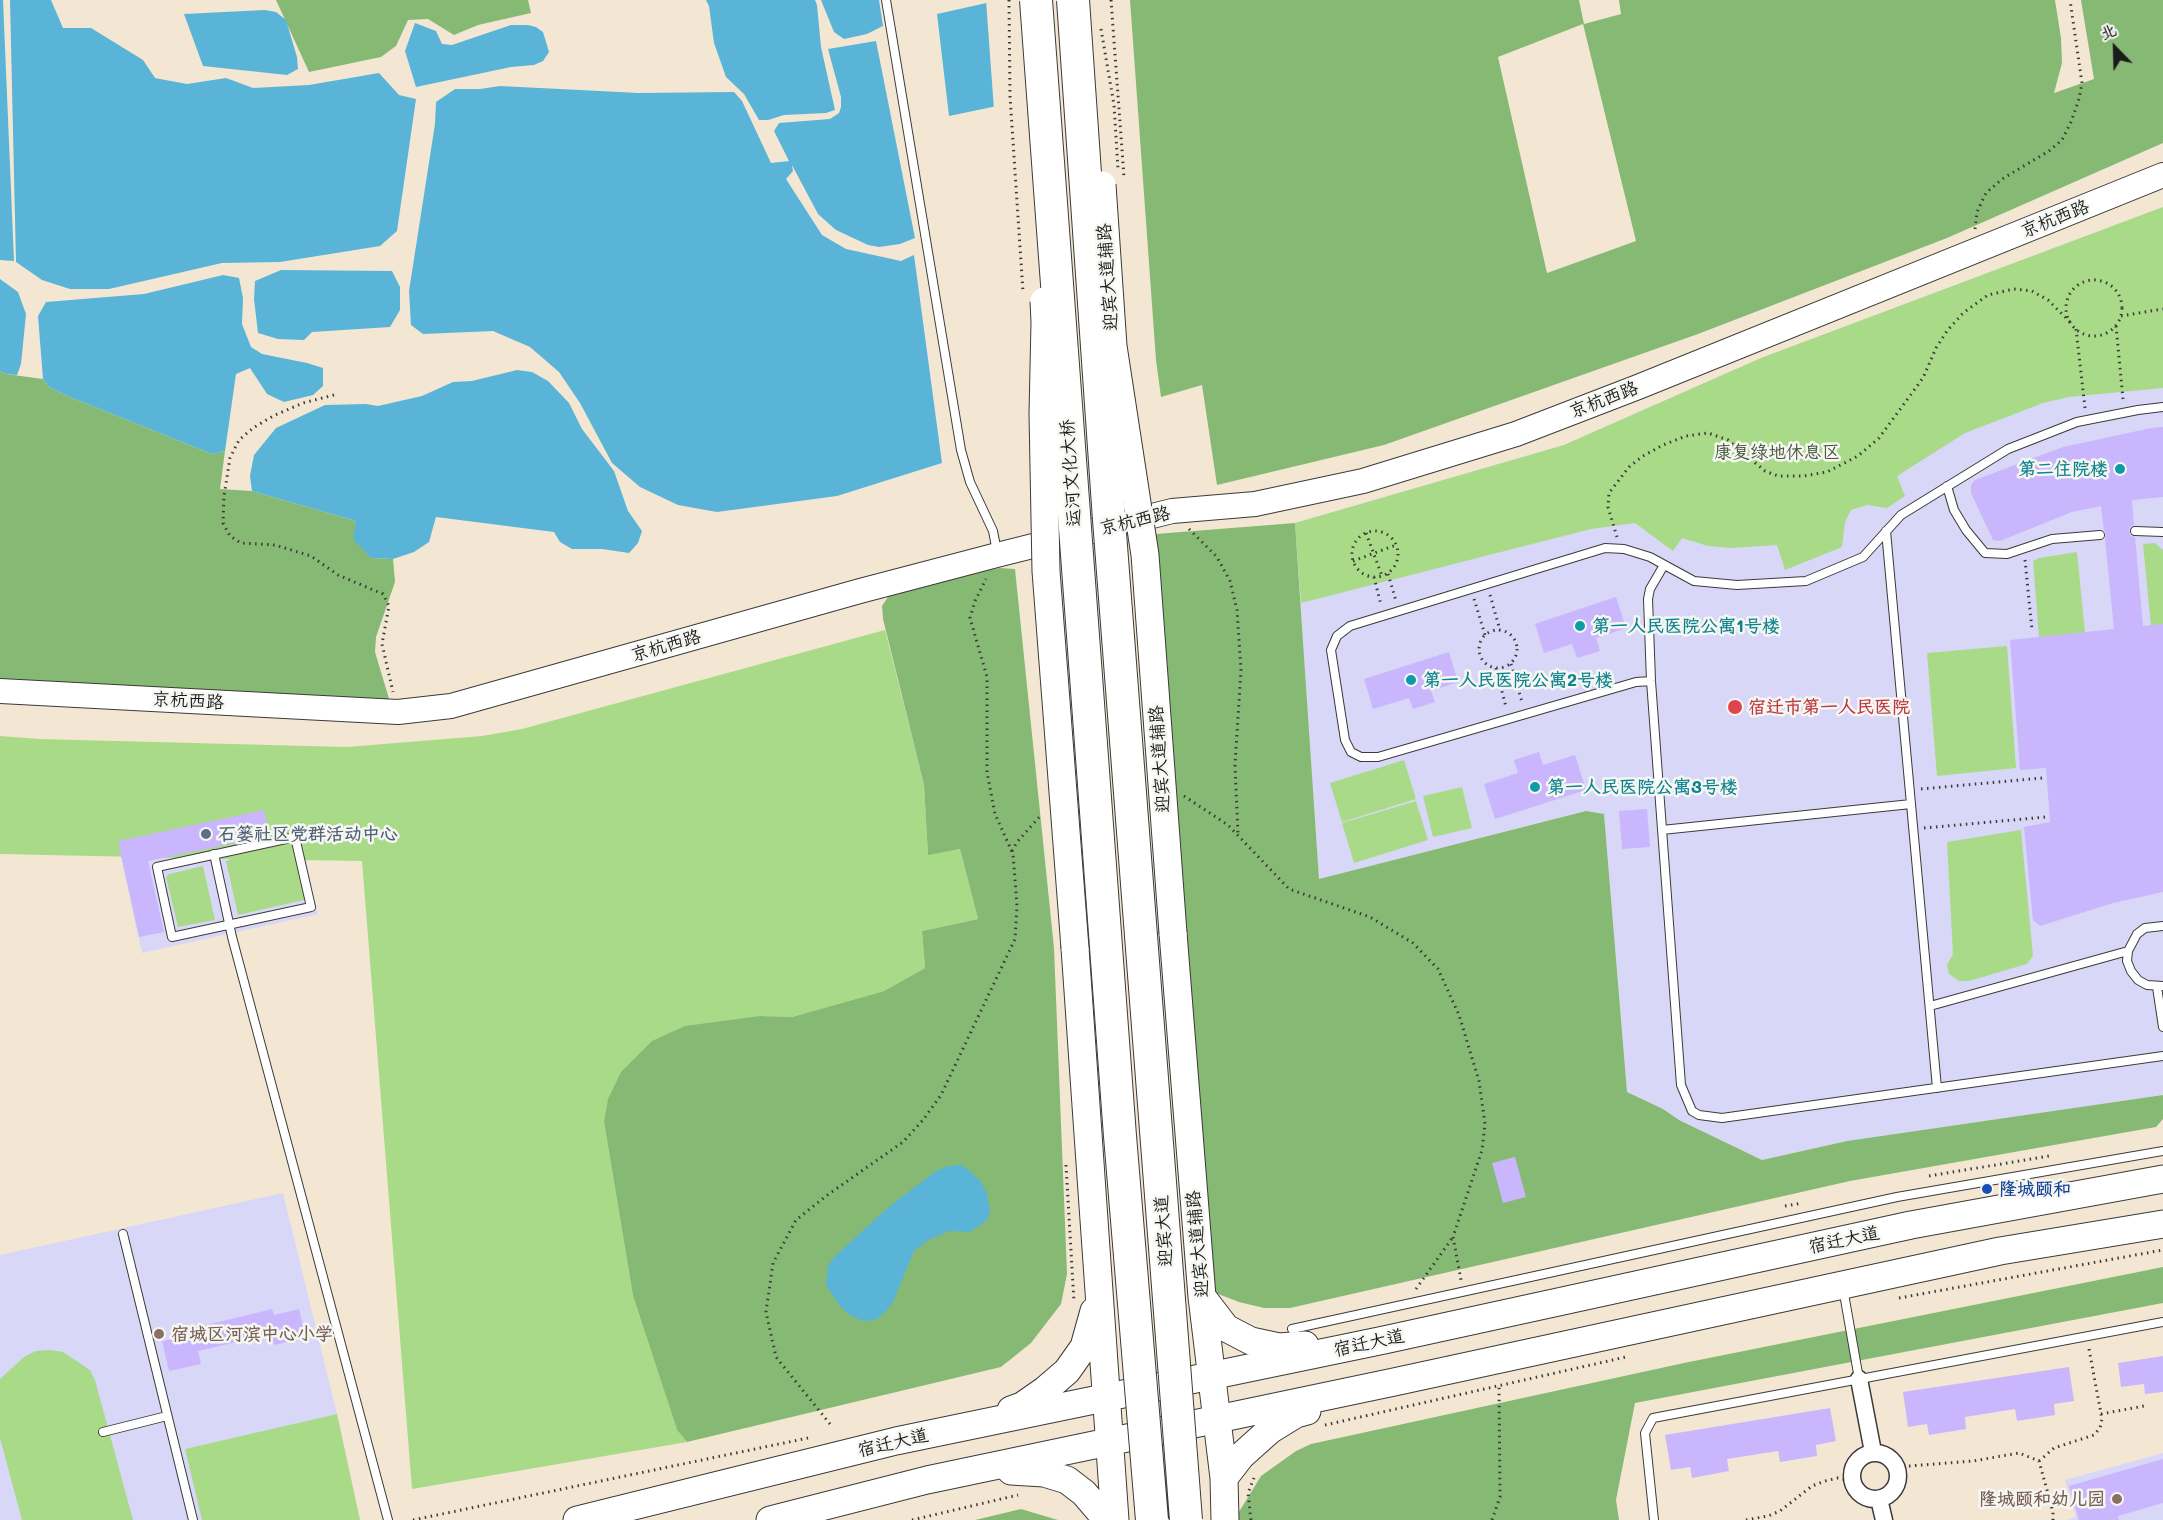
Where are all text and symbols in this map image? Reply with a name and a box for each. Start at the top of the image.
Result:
north arrow [2085,18,2145,78]
text: 北 [2096,18,2119,44]
street label: 京杭西路 [2018,196,2092,242]
street label: 迎宾大道辅路 [1093,222,1123,332]
street label: 京杭西路 [1567,377,1641,423]
street label: 运河文化大桥 [1056,418,1086,528]
park label: 康复绿地休息区 [1714,441,1840,463]
place label: 第二住院楼 [2018,458,2108,480]
marker: 第二住院楼 [2113,462,2127,476]
street label: 京杭西路 [1097,502,1173,540]
place label: 第一人民医院公寓1号楼 [1592,615,1780,637]
marker: 第一人民医院公寓1号楼 [1573,619,1587,633]
street label: 京杭西路 [628,626,704,666]
place label: 第一人民医院公寓2号楼 [1423,669,1613,691]
marker: 第一人民医院公寓2号楼 [1404,673,1418,687]
street label: 京杭西路 [151,688,225,714]
place label: 宿迁市第一人民医院 [1748,696,1910,718]
marker: 宿迁市第一人民医院 [1726,698,1744,716]
street label: 迎宾大道辅路 [1145,704,1175,814]
place label: 第一人民医院公寓3号楼 [1547,776,1738,798]
marker: 第一人民医院公寓3号楼 [1528,780,1542,794]
place label: 石篓社区党群活动中心 [218,823,398,845]
marker: 石篓社区党群活动中心 [199,827,213,841]
place label: 隆城颐和 [1999,1178,2071,1200]
marker: 隆城颐和 [1980,1182,1994,1196]
street label: 迎宾大道辅路 [1183,1189,1213,1299]
street label: 迎宾大道 [1151,1194,1177,1268]
street label: 宿迁大道 [1807,1222,1881,1258]
place label: 宿城区河滨中心小学 [171,1323,333,1345]
street label: 宿迁大道 [1332,1325,1406,1361]
marker: 宿城区河滨中心小学 [152,1327,166,1341]
street label: 宿迁大道 [855,1424,931,1462]
place label: 隆城颐和幼儿园 [1979,1488,2105,1510]
marker: 隆城颐和幼儿园 [2110,1492,2124,1506]

